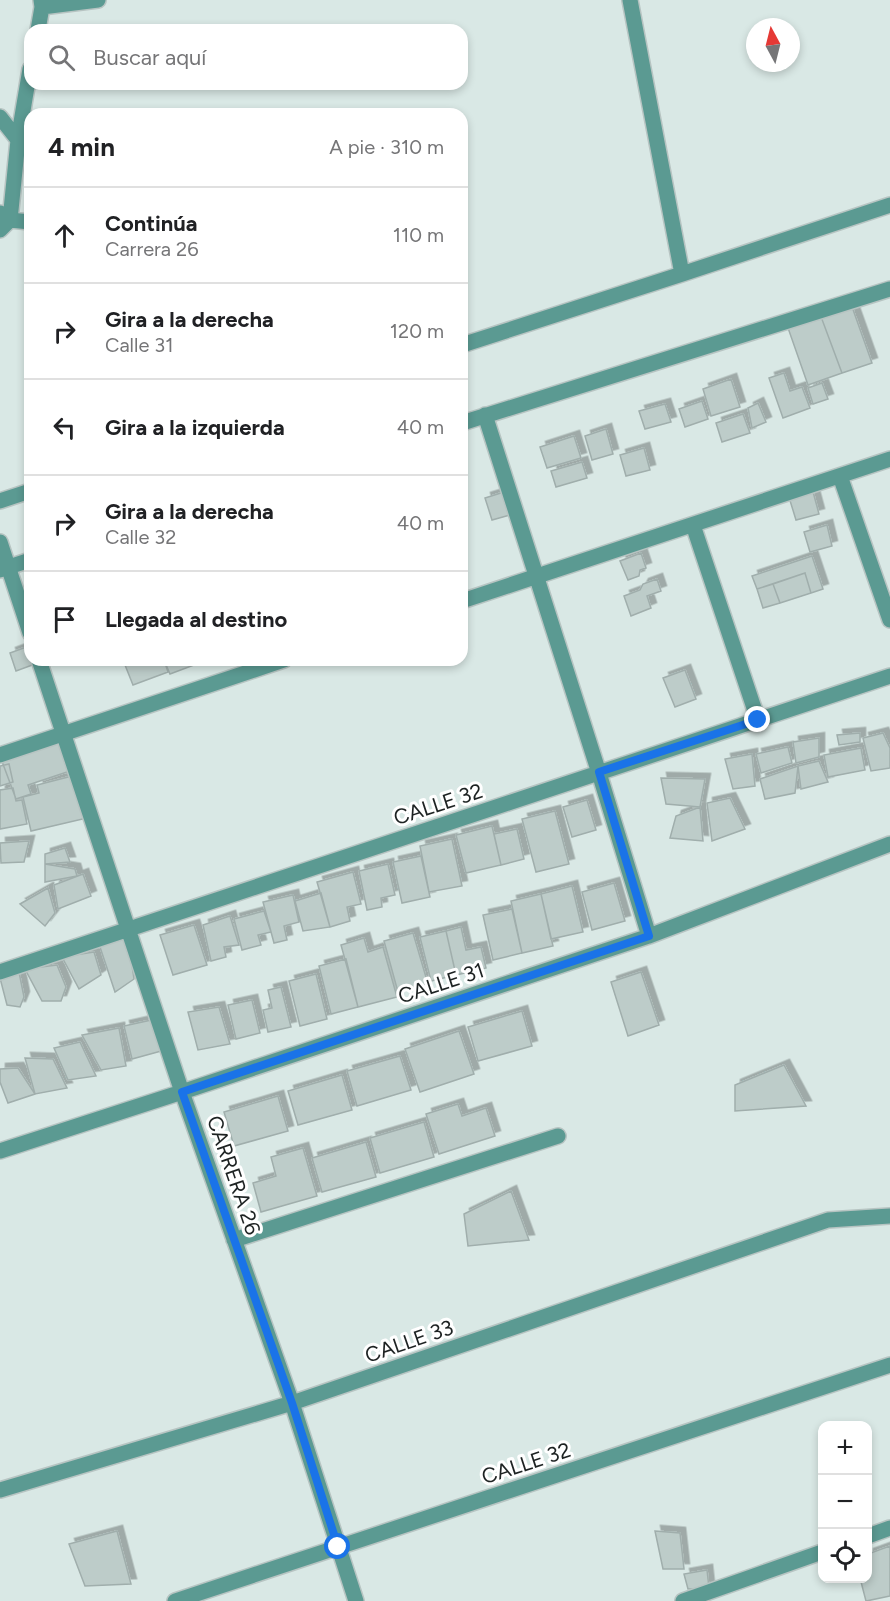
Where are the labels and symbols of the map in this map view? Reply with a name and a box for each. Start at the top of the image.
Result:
north arrow [746,18,800,72]
route end [744,706,770,732]
street label: CALLE 32 [390,778,486,830]
street label: CALLE 31 [395,957,487,1009]
street label: CARRERA 26 [202,1112,266,1238]
street label: CALLE 33 [362,1314,456,1368]
street label: CALLE 32 [478,1437,574,1489]
route start [324,1533,350,1559]

